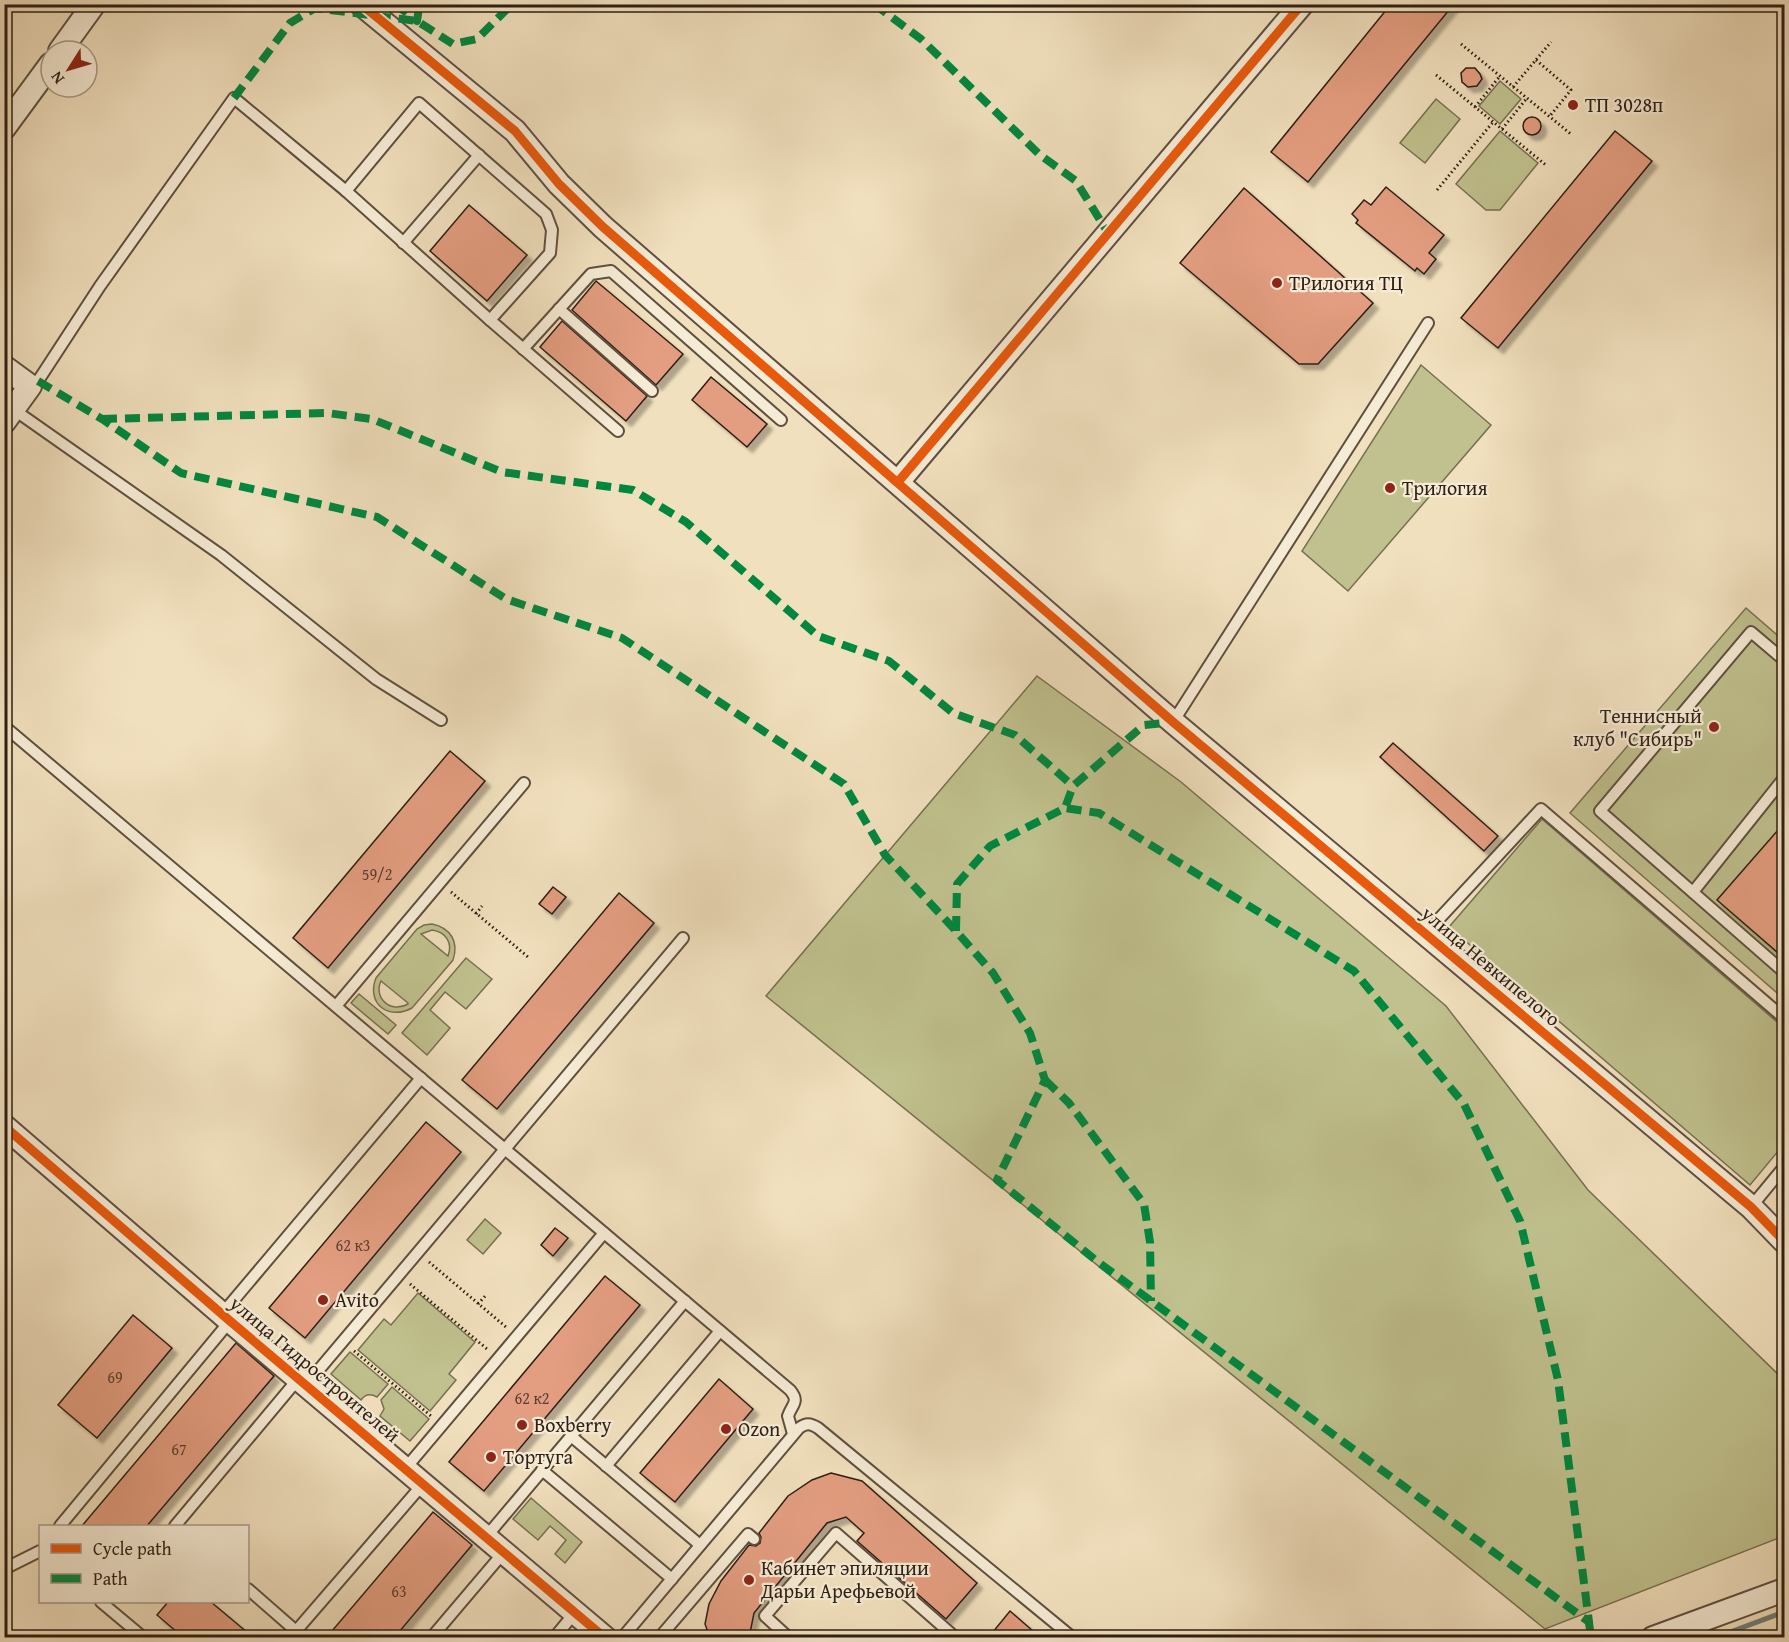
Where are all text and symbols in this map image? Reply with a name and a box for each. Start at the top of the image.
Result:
north arrow [39,39,99,99]
text: N [44,66,70,90]
place label: ТП 3028п [1585,90,1663,119]
marker: ТП 3028п [1566,98,1580,112]
place label: ТРилогия ТЦ [1289,268,1403,297]
marker: ТРилогия ТЦ [1270,276,1284,290]
place label: Трилогия [1402,473,1488,502]
marker: Трилогия [1383,481,1397,495]
place label: Теннисный клуб "Сибирь" [1573,701,1702,753]
marker: Теннисный клуб "Сибирь" [1707,720,1721,734]
house number: 59/2 [362,862,392,886]
street label: улица Невкипелого [1415,898,1567,1033]
house number: 62 к3 [335,1233,371,1257]
place label: Avito [335,1285,379,1314]
street label: улица Гидростроителей [223,1288,407,1449]
marker: Avito [316,1293,330,1307]
house number: 69 [107,1365,123,1389]
house number: 62 к2 [514,1386,550,1410]
place label: Boxberry [534,1410,612,1439]
place label: Ozon [738,1414,780,1443]
marker: Boxberry [515,1418,529,1432]
marker: Ozon [719,1422,733,1436]
house number: 67 [171,1437,187,1461]
place label: Тортуга [503,1442,574,1471]
marker: Тортуга [484,1450,498,1464]
legend [39,1525,249,1603]
text: Cycle path [93,1535,172,1562]
place label: Кабинет эпиляции Дарьи Арефьевой [760,1553,929,1605]
text: Path [93,1565,128,1592]
marker: Кабинет эпиляции Дарьи Арефьевой [742,1573,756,1587]
house number: 63 [391,1579,407,1603]

